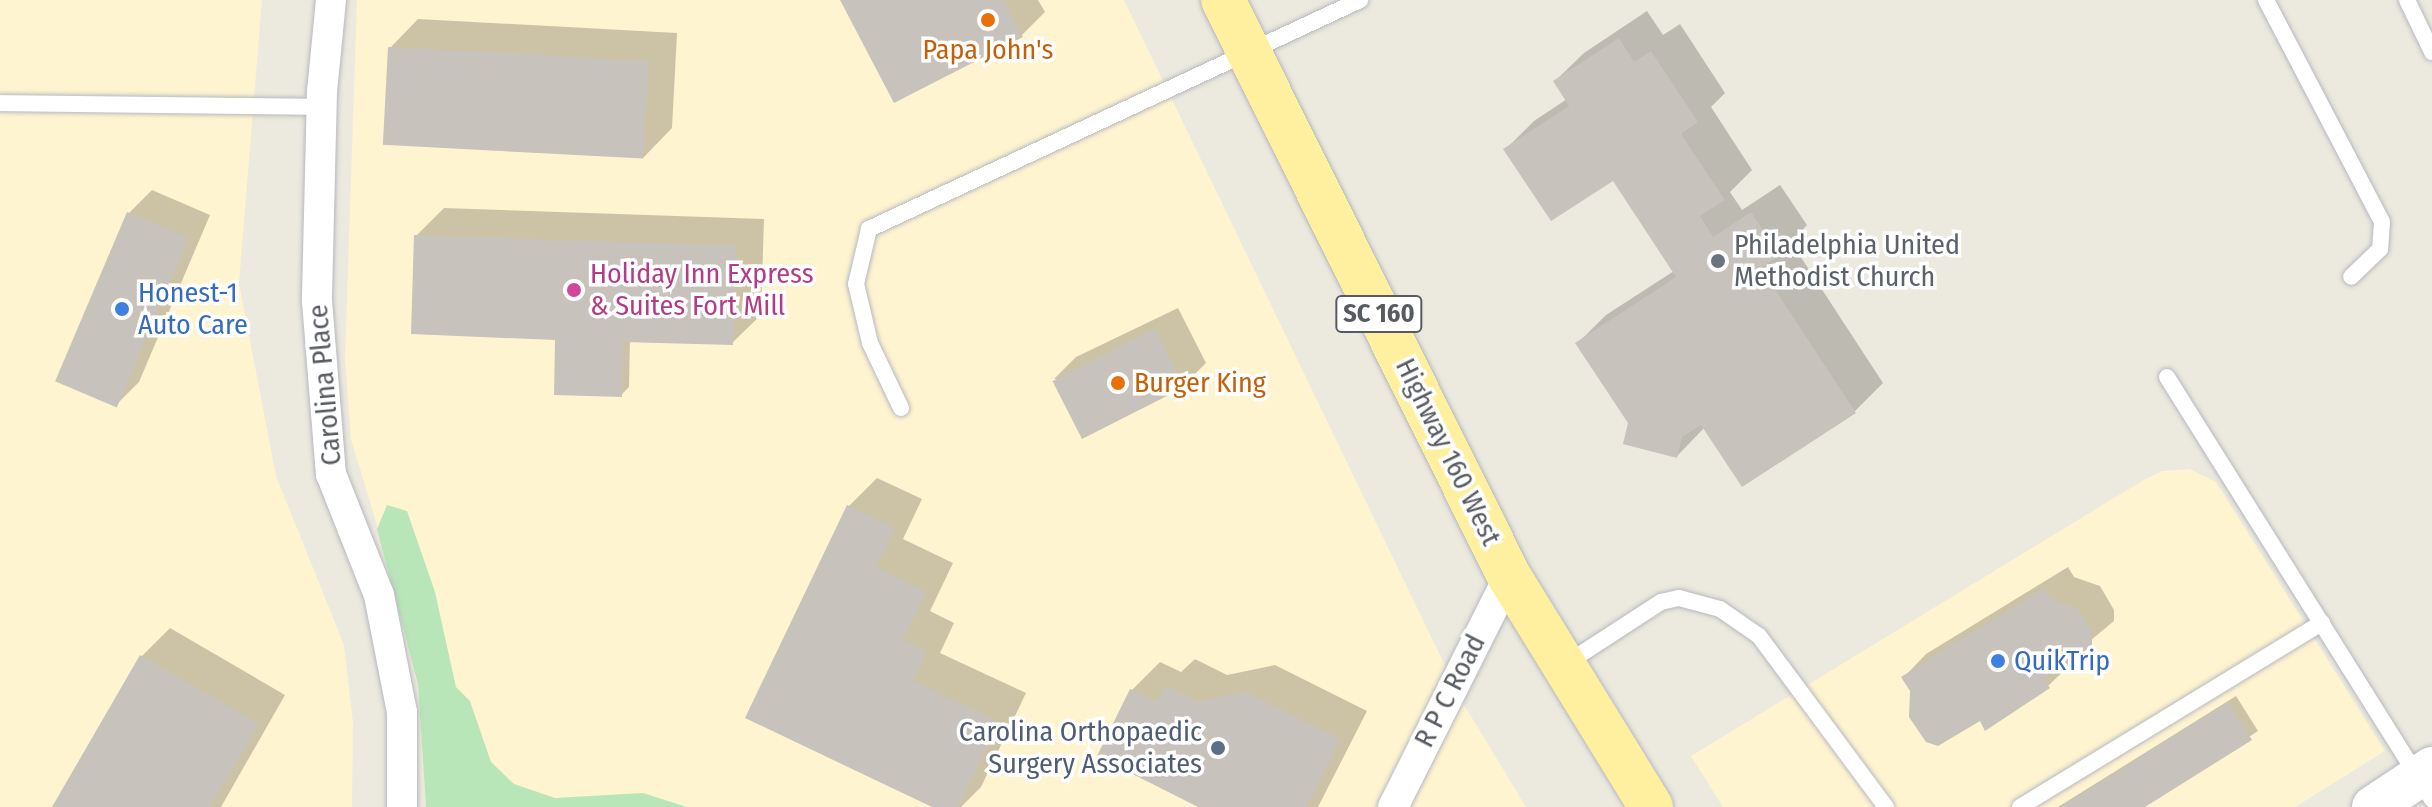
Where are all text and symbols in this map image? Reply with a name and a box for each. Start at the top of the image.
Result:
marker: Papa John's [979,11,997,29]
place label: Papa John's [923,33,1053,67]
place label: Philadelphia United Methodist Church [1734,228,1960,294]
marker: Philadelphia United Methodist Church [1709,252,1727,270]
place label: Holiday Inn Express & Suites Fort Mill [590,257,814,323]
place label: Honest-1 Auto Care [138,276,248,342]
marker: Holiday Inn Express & Suites Fort Mill [565,281,583,299]
road number: SC 160 [1335,292,1423,336]
marker: Honest-1 Auto Care [113,300,131,318]
street label: Carolina Place [301,303,349,467]
street label: Highway 160 West [1388,353,1508,551]
place label: Burger King [1134,366,1266,400]
marker: Burger King [1109,374,1127,392]
street label: R P C Road [1407,629,1493,753]
place label: QuikTrip [2014,644,2110,678]
marker: QuikTrip [1989,652,2007,670]
place label: Carolina Orthopaedic Surgery Associates [959,715,1202,781]
marker: Carolina Orthopaedic Surgery Associates [1209,739,1227,757]

